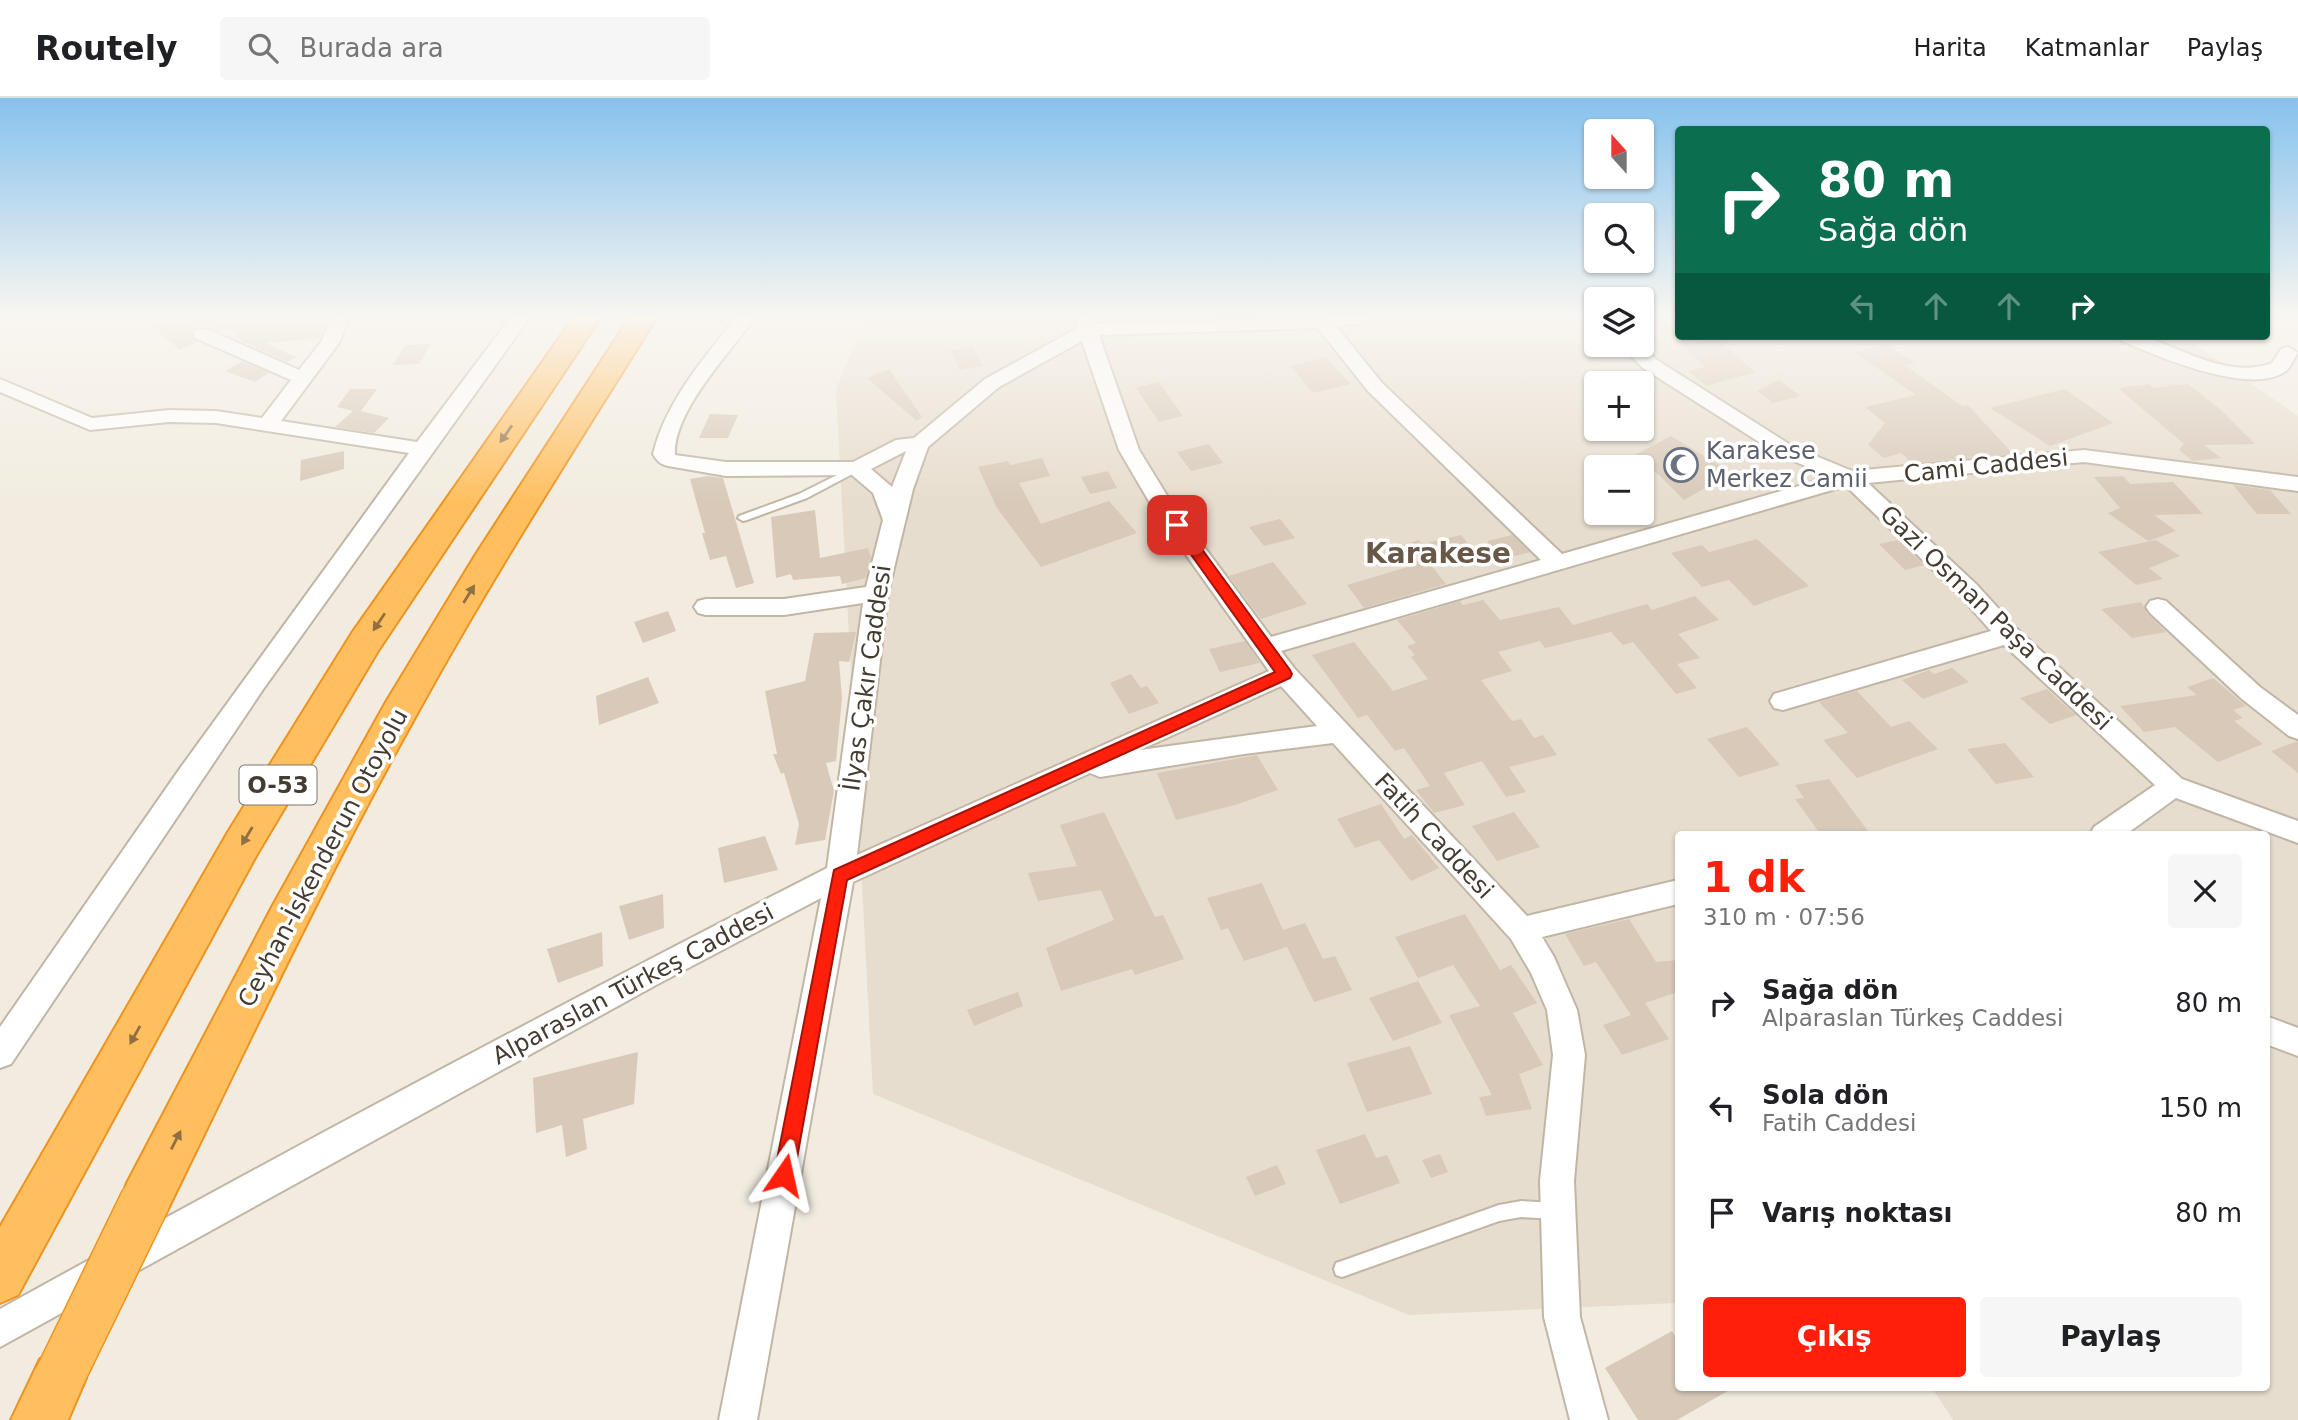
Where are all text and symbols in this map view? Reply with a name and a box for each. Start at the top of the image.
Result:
search box [220,17,710,80]
text: Routely [35,29,178,68]
icon: search [244,29,282,67]
text: Burada ara [300,33,444,63]
text: Harita [1913,34,1987,62]
text: Katmanlar [2025,34,2149,62]
text: Paylaş [2187,34,2263,62]
north arrow [1584,119,1654,189]
map controls [1584,119,1654,525]
text: 80 m [1818,152,1954,209]
icon: right [1703,154,1794,245]
button: search [1584,203,1654,273]
text: Sağa dön [1818,211,1968,249]
button: layers [1584,287,1654,357]
icon: left [1844,287,1882,325]
icon: ahead [1917,287,1955,325]
icon: ahead [1990,287,2028,325]
icon: right [2063,287,2101,325]
button: + [1584,371,1654,441]
one-way arrow [499,425,513,443]
place label: Karakese Merkez Camii [1706,437,1868,493]
street label: Cami Caddesi [1902,443,2070,489]
mosque icon: Karakese Merkez Camii [1662,446,1700,484]
button: − [1584,455,1654,525]
pin [1147,495,1207,555]
street label: Gazi Osman Paşa Caddesi [1874,500,2118,736]
icon: arrive [1158,506,1196,544]
district label: Karakese [1365,537,1511,570]
street label: İlyas Çakır Caddesi [836,563,897,793]
one-way arrow [462,585,475,604]
one-way arrow [372,613,386,631]
street label: Ceyhan-İskenderun Otoyolu [231,704,414,1012]
road number: O-53 [240,765,316,804]
street label: Fatih Caddesi [1369,768,1499,904]
one-way arrow [240,827,253,846]
text: 1 dk [1703,853,1805,902]
button: close [2168,854,2242,928]
street label: Alparaslan Türkeş Caddesi [488,898,778,1070]
text: 310 m · 07:56 [1703,904,1865,930]
text: Sağa dön [1762,975,1898,1005]
icon: right [1703,984,1741,1022]
text: 80 m [2175,988,2242,1018]
text: Alparaslan Türkeş Caddesi [1762,1005,2063,1031]
one-way arrow [129,1025,141,1044]
text: Sola dön [1762,1080,1889,1110]
icon: left [1703,1089,1741,1127]
text: 150 m [2159,1093,2242,1123]
text: Fatih Caddesi [1762,1110,1916,1136]
one-way arrow [170,1130,181,1150]
position arrow [747,1138,821,1212]
icon: arrive [1703,1194,1741,1232]
text: Varış noktası [1762,1198,1953,1228]
text: 80 m [2175,1198,2242,1228]
button: Çıkış [1703,1297,1966,1377]
button: Paylaş [1980,1297,2242,1377]

